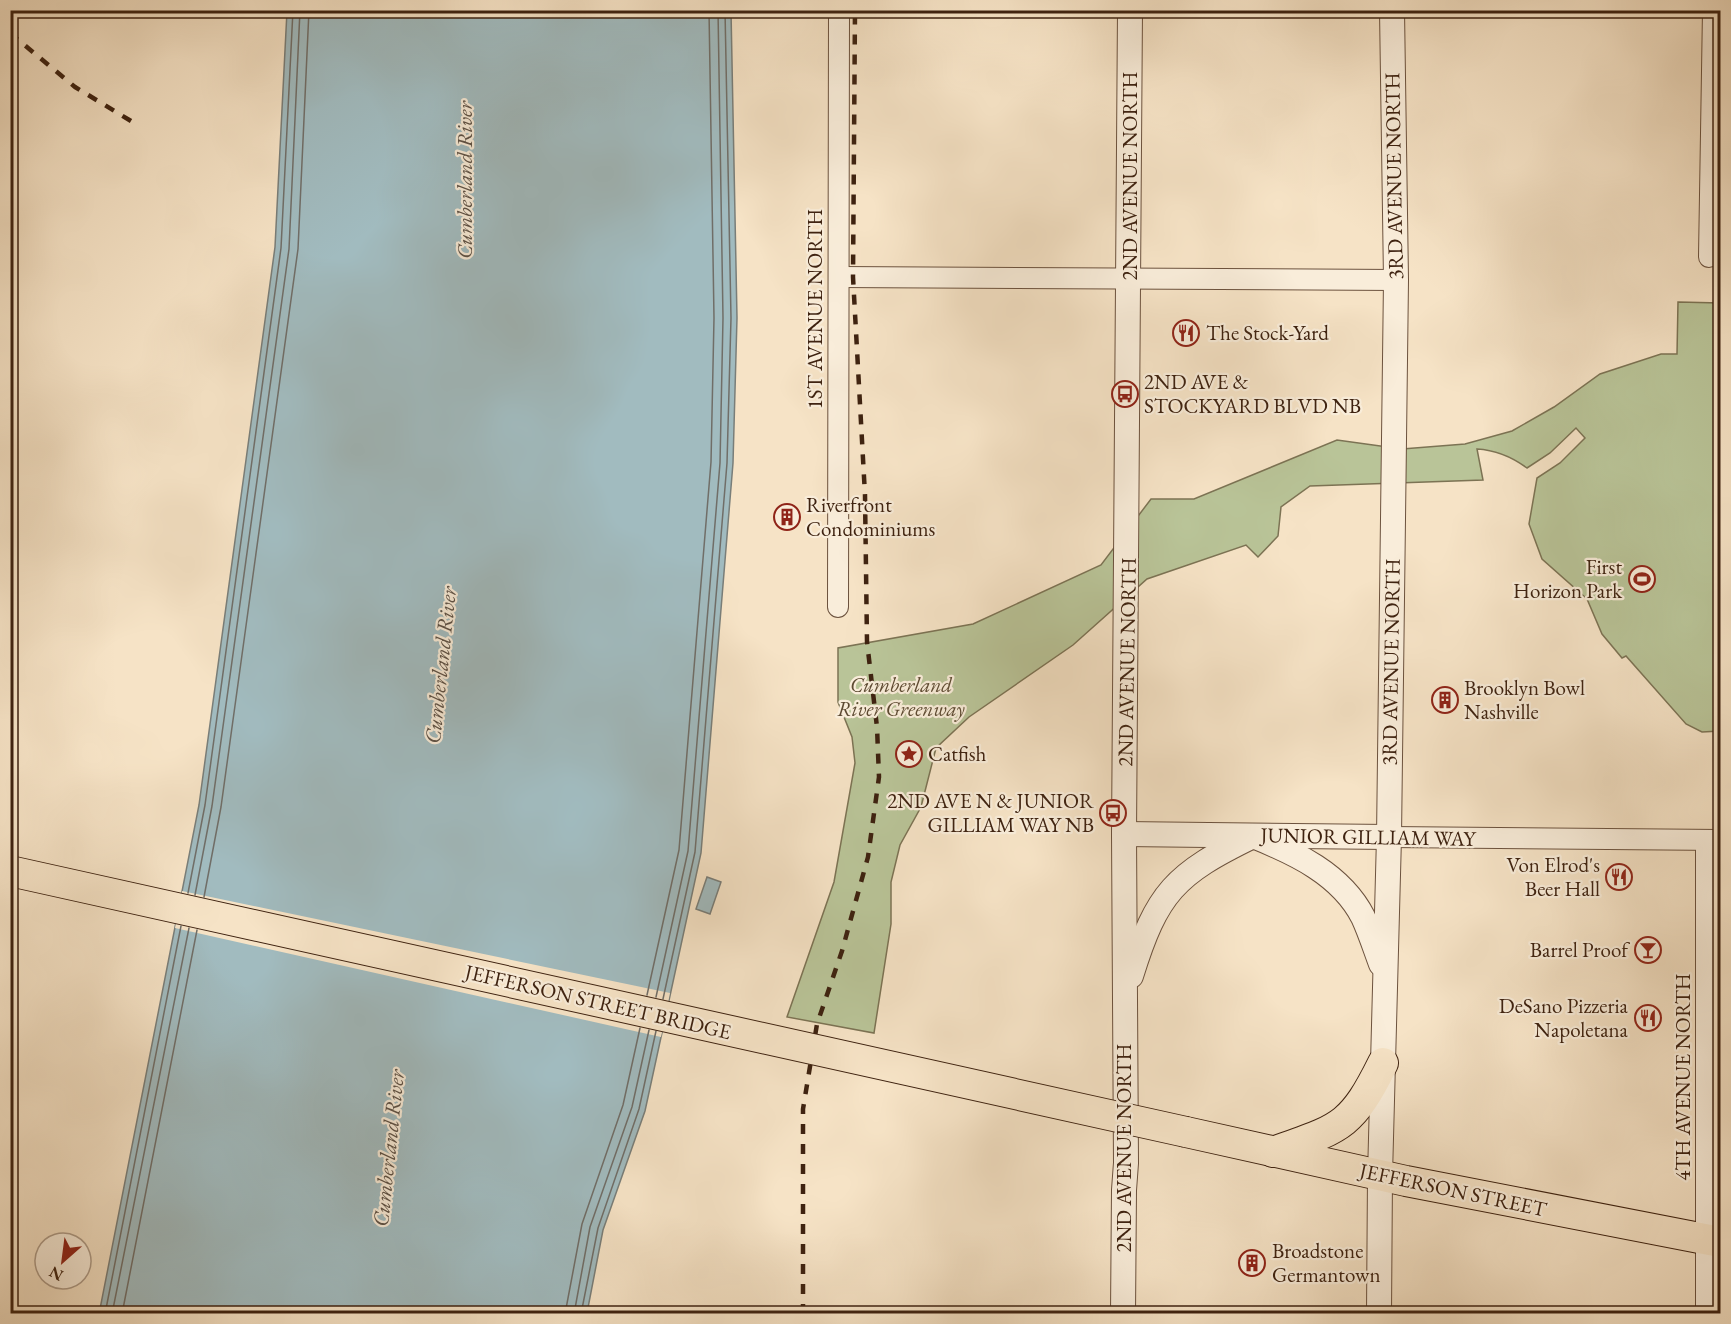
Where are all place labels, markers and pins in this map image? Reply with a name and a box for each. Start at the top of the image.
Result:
restaurant icon: The Stock-Yard [1171,318,1201,348]
place label: The Stock-Yard [1206,319,1329,346]
place label: 2ND AVE & STOCKYARD BLVD NB [1144,368,1361,419]
bus stop icon: 2ND AVE & STOCKYARD BLVD NB [1110,379,1140,409]
place label: Riverfront Condominiums [806,491,936,542]
building icon: Riverfront Condominiums [772,502,802,532]
place label: First Horizon Park [1513,553,1623,604]
sports icon: First Horizon Park [1627,564,1657,594]
place label: Brooklyn Bowl Nashville [1464,674,1585,725]
building icon: Brooklyn Bowl Nashville [1430,685,1460,715]
place icon: Catfish [894,739,924,769]
place label: Catfish [928,740,987,767]
place label: 2ND AVE N & JUNIOR GILLIAM WAY NB [887,787,1095,838]
bus stop icon: 2ND AVE N & JUNIOR GILLIAM WAY NB [1098,798,1128,828]
place label: Von Elrod's Beer Hall [1506,851,1600,902]
restaurant icon: Von Elrod's Beer Hall [1604,862,1634,892]
bar icon: Barrel Proof [1633,935,1663,965]
place label: Barrel Proof [1530,936,1630,963]
place label: DeSano Pizzeria Napoletana [1499,992,1629,1043]
restaurant icon: DeSano Pizzeria Napoletana [1633,1003,1663,1033]
place label: Broadstone Germantown [1272,1237,1380,1288]
building icon: Broadstone Germantown [1237,1248,1267,1278]

